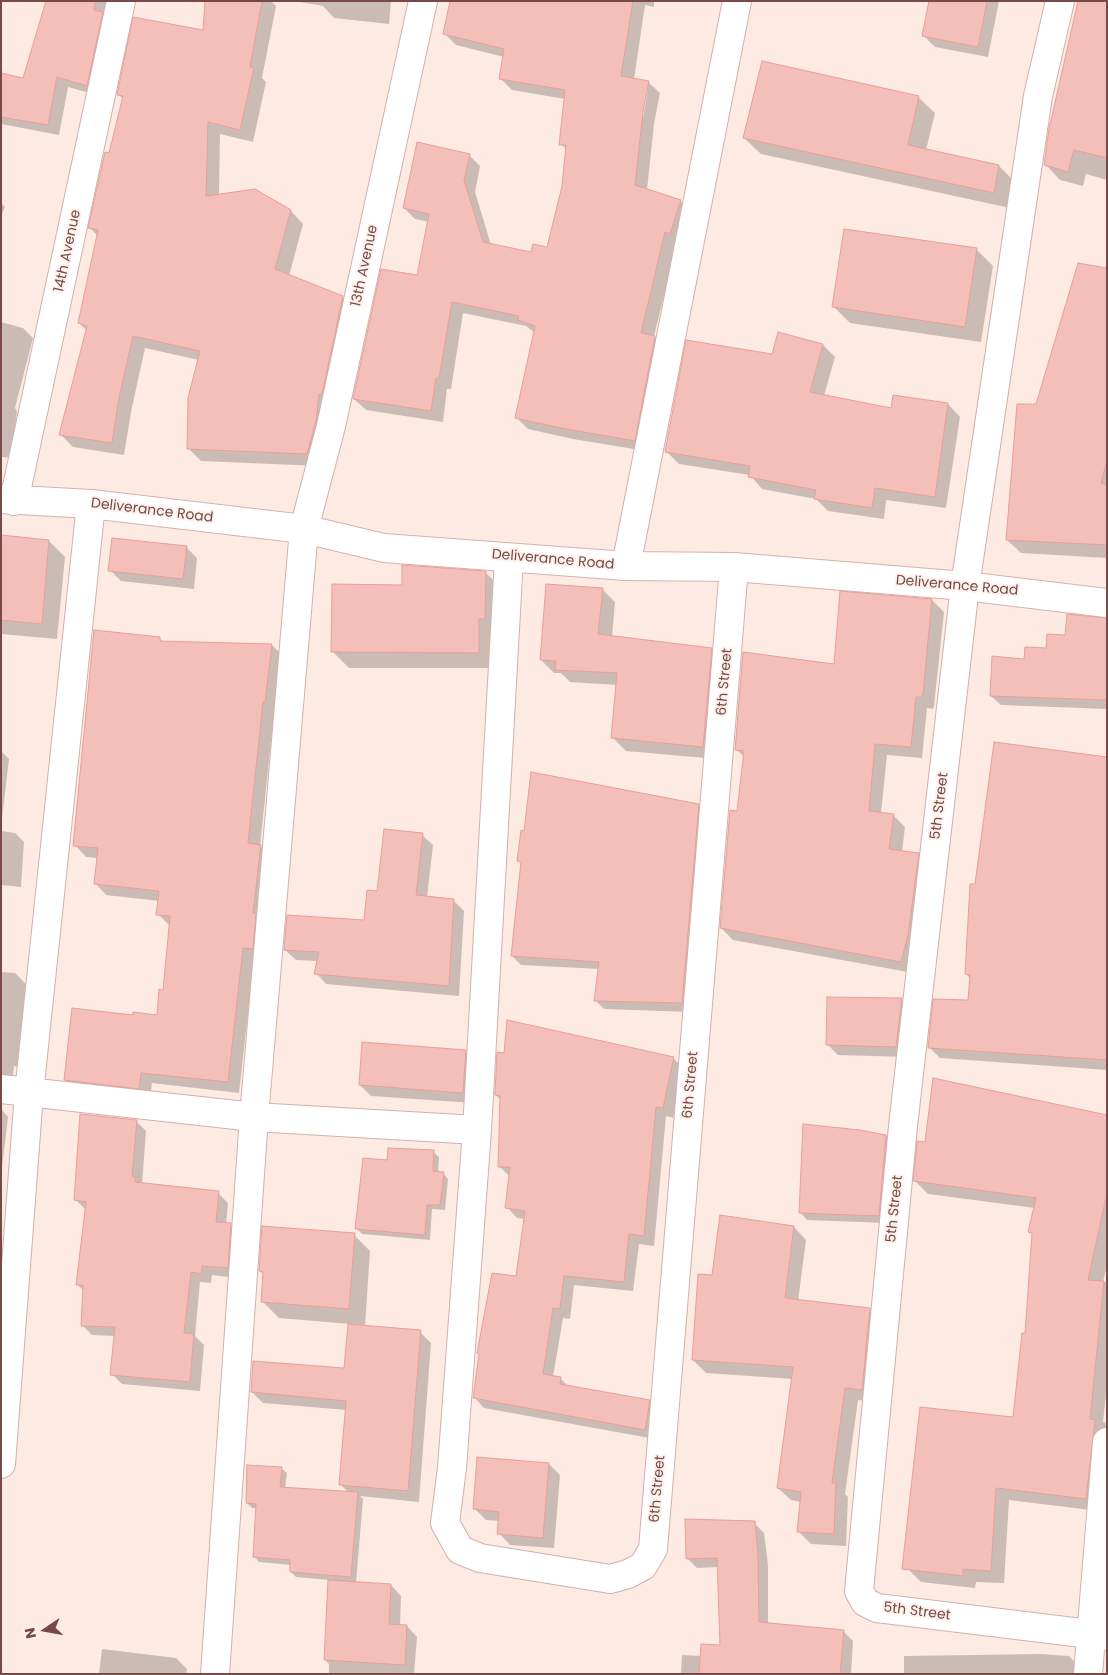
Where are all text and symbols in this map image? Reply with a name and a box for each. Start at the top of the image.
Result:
street label: 14th Avenue [51,208,85,294]
street label: 13th Avenue [348,224,382,308]
street label: Deliverance Road [90,495,214,527]
street label: Deliverance Road [491,546,615,574]
street label: Deliverance Road [895,572,1019,600]
street label: 6th Street [714,648,736,716]
street label: 5th Street [928,771,952,841]
street label: 6th Street [680,1051,702,1119]
street label: 5th Street [883,1175,907,1243]
street label: 6th Street [647,1455,669,1523]
street label: 5th Street [882,1600,952,1624]
north arrow [20,1605,70,1655]
text: N [19,1626,41,1640]

